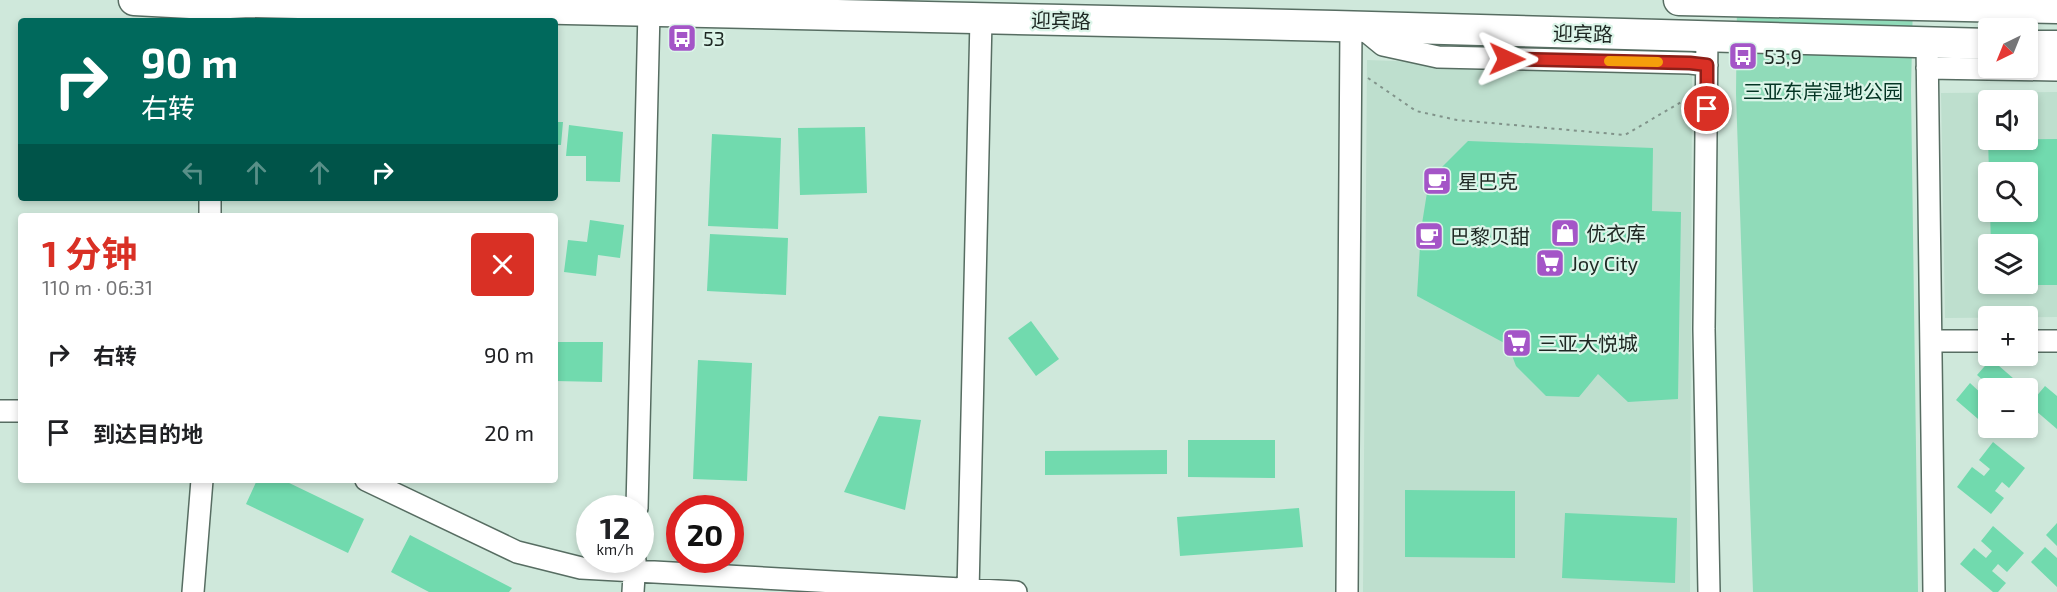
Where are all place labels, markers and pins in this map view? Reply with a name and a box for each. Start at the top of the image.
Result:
bus stop icon: 53 [666,22,698,54]
place label: 53 [703,26,725,50]
bus stop icon: 53,9 [1727,40,1759,72]
place label: 53,9 [1764,44,1802,68]
pin [1681,83,1732,134]
cafe icon: 星巴克 [1421,165,1453,197]
place label: 星巴克 [1458,169,1518,193]
shop icon: 优衣库 [1549,217,1581,249]
cafe icon: 巴黎贝甜 [1413,220,1445,252]
place label: 优衣库 [1586,221,1646,245]
place label: 巴黎贝甜 [1450,224,1530,248]
supermarket icon: Joy City [1534,247,1566,279]
place label: Joy City [1571,251,1639,275]
supermarket icon: 三亚大悦城 [1501,327,1533,359]
place label: 三亚大悦城 [1538,331,1638,355]

